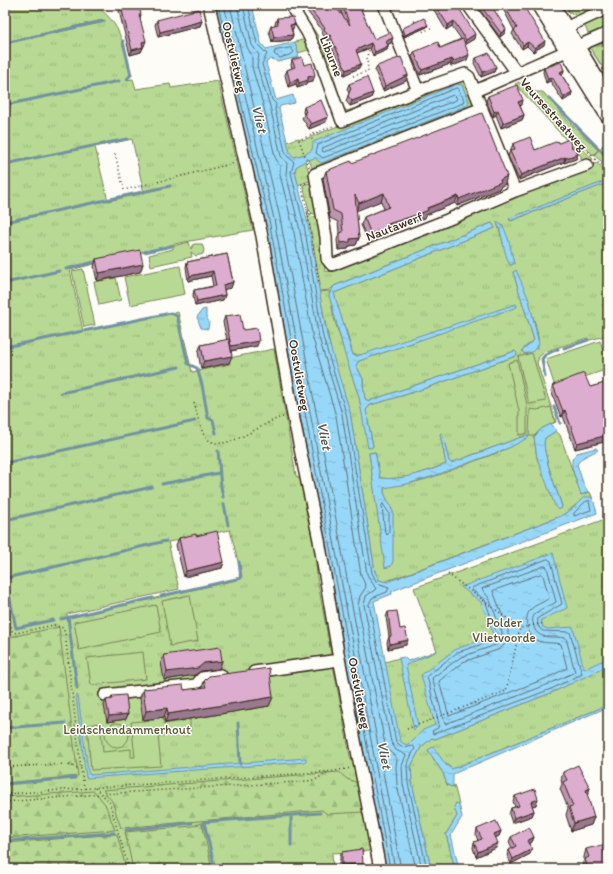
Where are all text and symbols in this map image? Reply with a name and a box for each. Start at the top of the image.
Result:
street label: Oostvlietweg [219,20,250,94]
street label: Liburne [317,34,346,79]
street label: Veursestraatweg [517,75,591,154]
water label: Vliet [248,104,272,136]
street label: Nautawerf [364,209,425,244]
street label: Oostvlietweg [286,338,313,412]
water label: Vliet [314,421,336,453]
park label: Polder Vlietvoorde [472,615,536,645]
street label: Oostvlietweg [345,656,374,730]
park label: Leidschendammerhout [63,722,191,737]
water label: Vliet [374,740,396,772]

